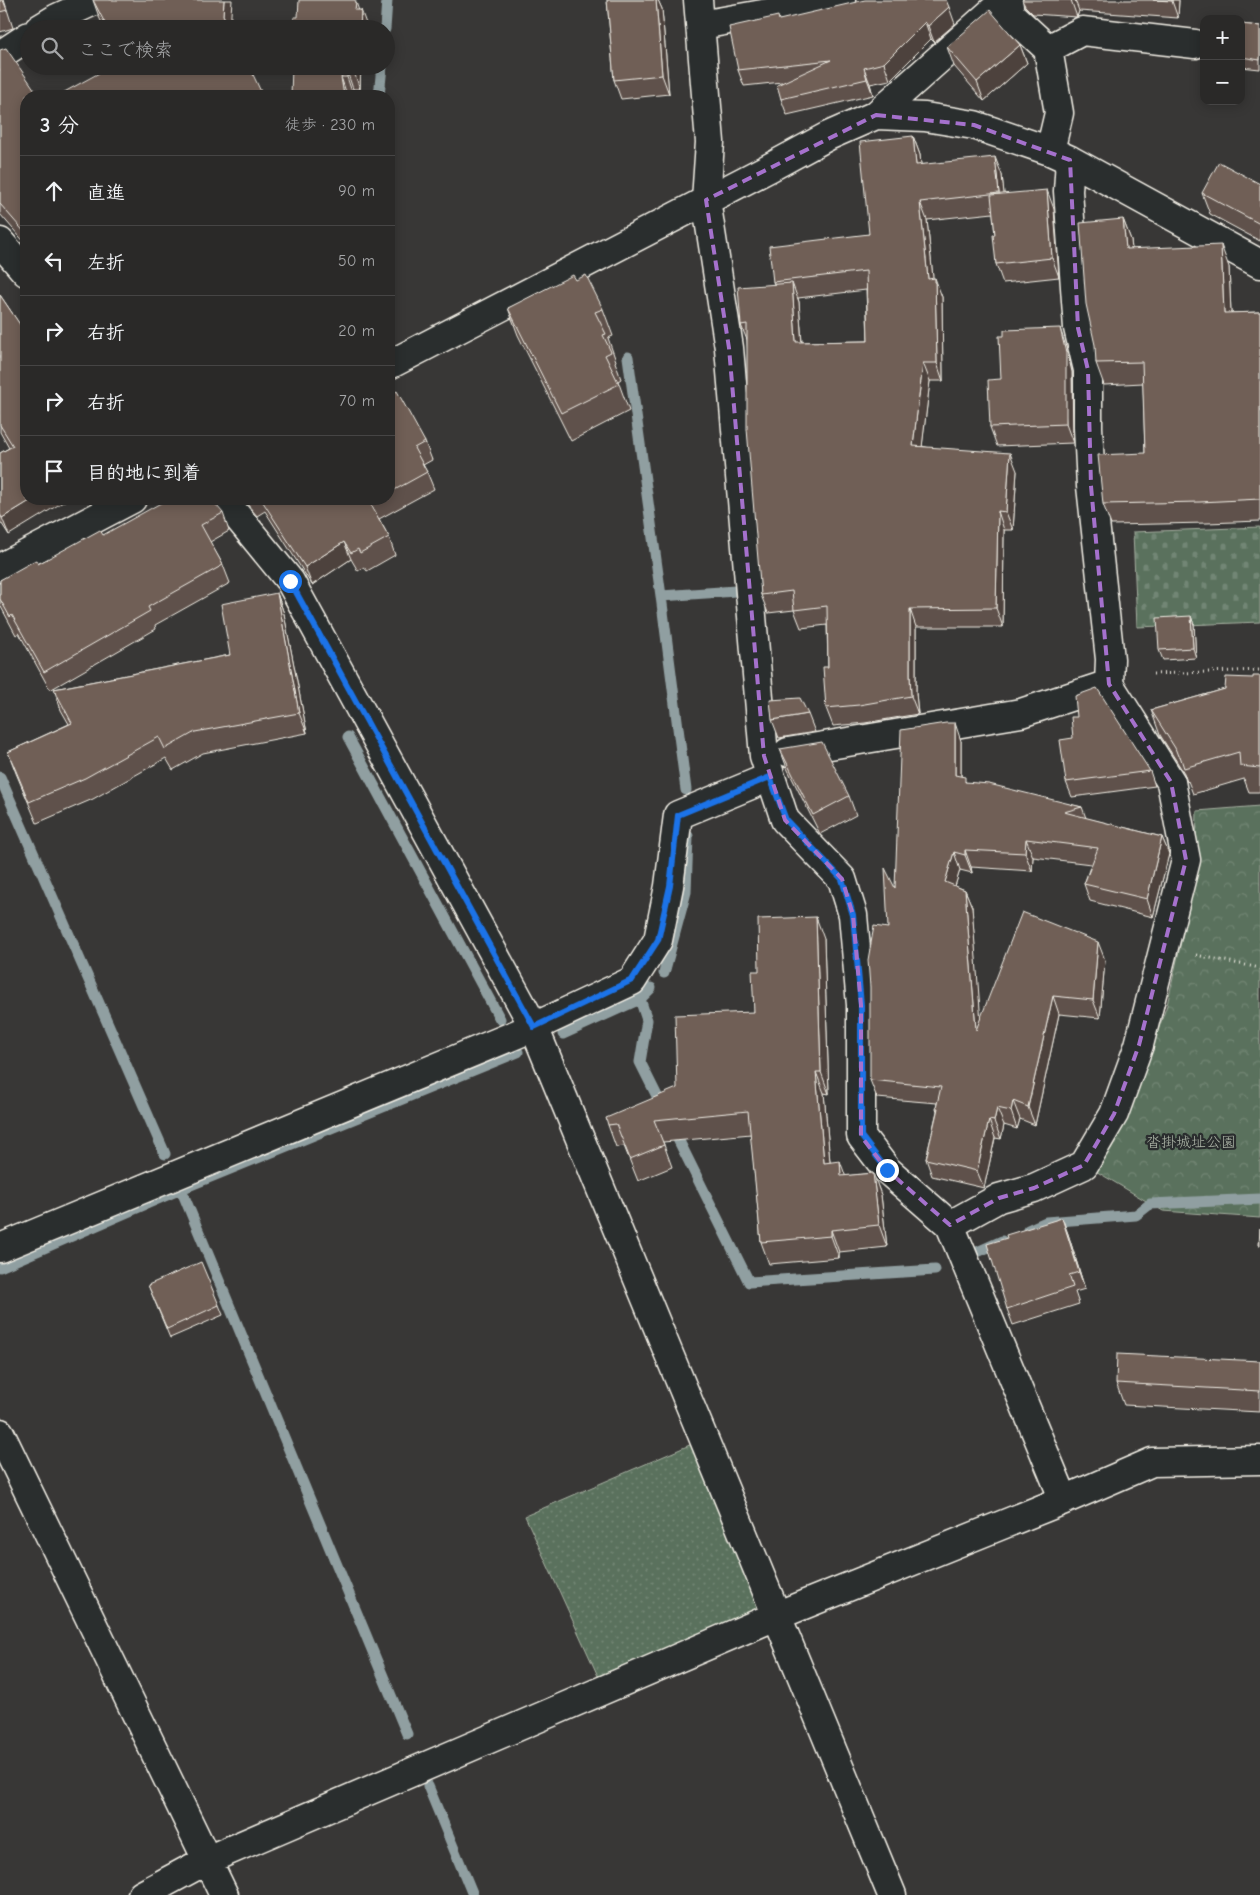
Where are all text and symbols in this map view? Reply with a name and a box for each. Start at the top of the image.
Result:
map controls [1200,15,1245,105]
button: + [1200,15,1245,60]
search box [20,20,395,75]
icon: search [38,34,66,62]
text: ここで検索 [78,39,173,61]
button: − [1200,60,1245,105]
text: 3 分 [40,113,79,137]
text: 徒歩 · 230 m [285,116,375,134]
icon: ahead [40,177,68,205]
text: 直進 [87,182,125,204]
text: 90 m [338,182,375,200]
icon: left [40,247,68,275]
text: 左折 [87,252,125,274]
text: 50 m [338,252,375,270]
icon: right [40,317,68,345]
text: 右折 [87,322,125,344]
text: 20 m [338,322,375,340]
icon: right [40,387,68,415]
text: 右折 [87,392,125,414]
text: 70 m [339,392,375,410]
icon: arrive [40,457,68,485]
text: 目的地に到着 [87,462,201,484]
route start [279,570,302,593]
park label: 沓掛城址公園 [1146,1133,1236,1151]
route end [876,1159,899,1182]

